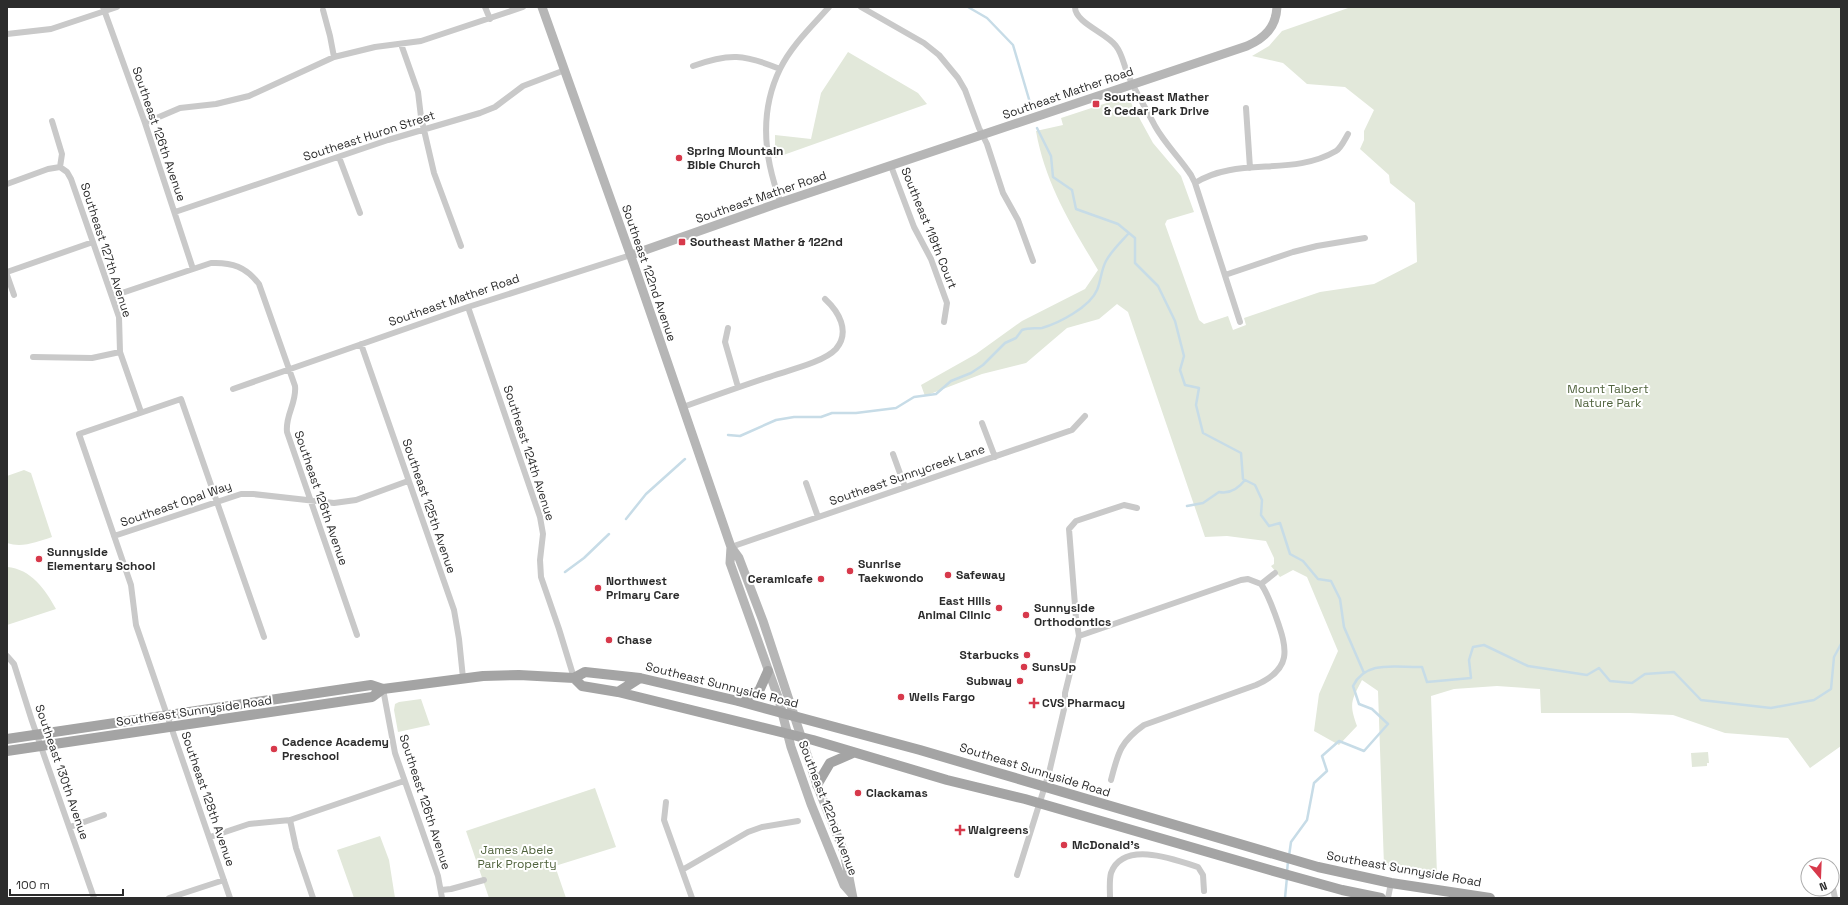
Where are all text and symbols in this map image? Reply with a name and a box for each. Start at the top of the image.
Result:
street label: Southeast Mather Road [1000,63,1136,123]
street label: Southeast 126th Avenue [128,64,190,204]
place label: Southeast Mather & Cedar Park Drive [1104,89,1209,119]
marker: Southeast Mather & Cedar Park Drive [1091,99,1101,109]
street label: Southeast Huron Street [301,107,437,165]
place label: Spring Mountain Bible Church [687,143,784,173]
marker: Spring Mountain Bible Church [674,153,684,163]
street label: Southeast 119th Court [897,165,961,291]
street label: Southeast Mather Road [693,167,829,227]
street label: Southeast 127th Avenue [77,181,135,319]
street label: Southeast 122nd Avenue [618,202,680,344]
place label: Southeast Mather & 122nd [690,234,843,250]
marker: Southeast Mather & 122nd [677,237,687,247]
street label: Southeast Mather Road [386,270,522,330]
park label: Mount Talbert Nature Park [1567,381,1649,411]
street label: Southeast 124th Avenue [500,383,558,523]
street label: Southeast 126th Avenue [290,428,352,568]
street label: Southeast 125th Avenue [398,437,460,575]
street label: Southeast Sunnycreek Lane [827,441,987,509]
street label: Southeast Opal Way [118,477,234,531]
place label: Sunnyside Elementary School [47,544,155,574]
marker: Sunnyside Elementary School [34,554,44,564]
place label: Sunrise Taekwondo [858,556,924,586]
marker: Sunrise Taekwondo [845,566,855,576]
place label: Safeway [956,567,1005,583]
marker: Safeway [943,570,953,580]
place label: Ceramicafe [748,571,813,587]
place label: Northwest Primary Care [606,573,680,603]
marker: Ceramicafe [816,574,826,584]
marker: Northwest Primary Care [593,583,603,593]
place label: East Hills Animal Clinic [918,593,991,623]
place label: Sunnyside Orthodontics [1034,600,1111,630]
marker: East Hills Animal Clinic [994,603,1004,613]
marker: Sunnyside Orthodontics [1021,610,1031,620]
place label: Chase [617,632,652,648]
marker: Chase [604,635,614,645]
place label: Starbucks [960,647,1019,663]
marker: Starbucks [1022,650,1032,660]
street label: Southeast Sunnyside Road [644,658,800,712]
place label: SunsUp [1032,659,1076,675]
marker: SunsUp [1019,662,1029,672]
place label: Subway [966,673,1012,689]
marker: Subway [1015,676,1025,686]
place label: Wells Fargo [909,689,975,705]
street label: Southeast Sunnyside Road [115,692,273,730]
marker: Wells Fargo [896,692,906,702]
place label: CVS Pharmacy [1042,695,1125,711]
marker: CVS Pharmacy [1029,698,1039,708]
street label: Southeast 130th Avenue [31,702,93,842]
street label: Southeast 128th Avenue [177,729,239,869]
street label: Southeast 126th Avenue [396,732,454,872]
place label: Cadence Academy Preschool [282,734,389,764]
street label: Southeast 122nd Avenue [795,738,861,878]
street label: Southeast Sunnyside Road [958,739,1112,801]
marker: Cadence Academy Preschool [269,744,279,754]
place label: Clackamas [866,785,928,801]
marker: Clackamas [853,788,863,798]
place label: Walgreens [968,822,1029,838]
marker: Walgreens [955,825,965,835]
place label: McDonald's [1072,837,1140,853]
marker: McDonald's [1059,840,1069,850]
park label: James Abele Park Property [477,842,557,872]
street label: Southeast Sunnyside Road [1325,847,1483,891]
north arrow [1800,857,1840,897]
scale bar [10,871,123,897]
text: 100 m [16,877,50,893]
text: N [1817,879,1829,894]

